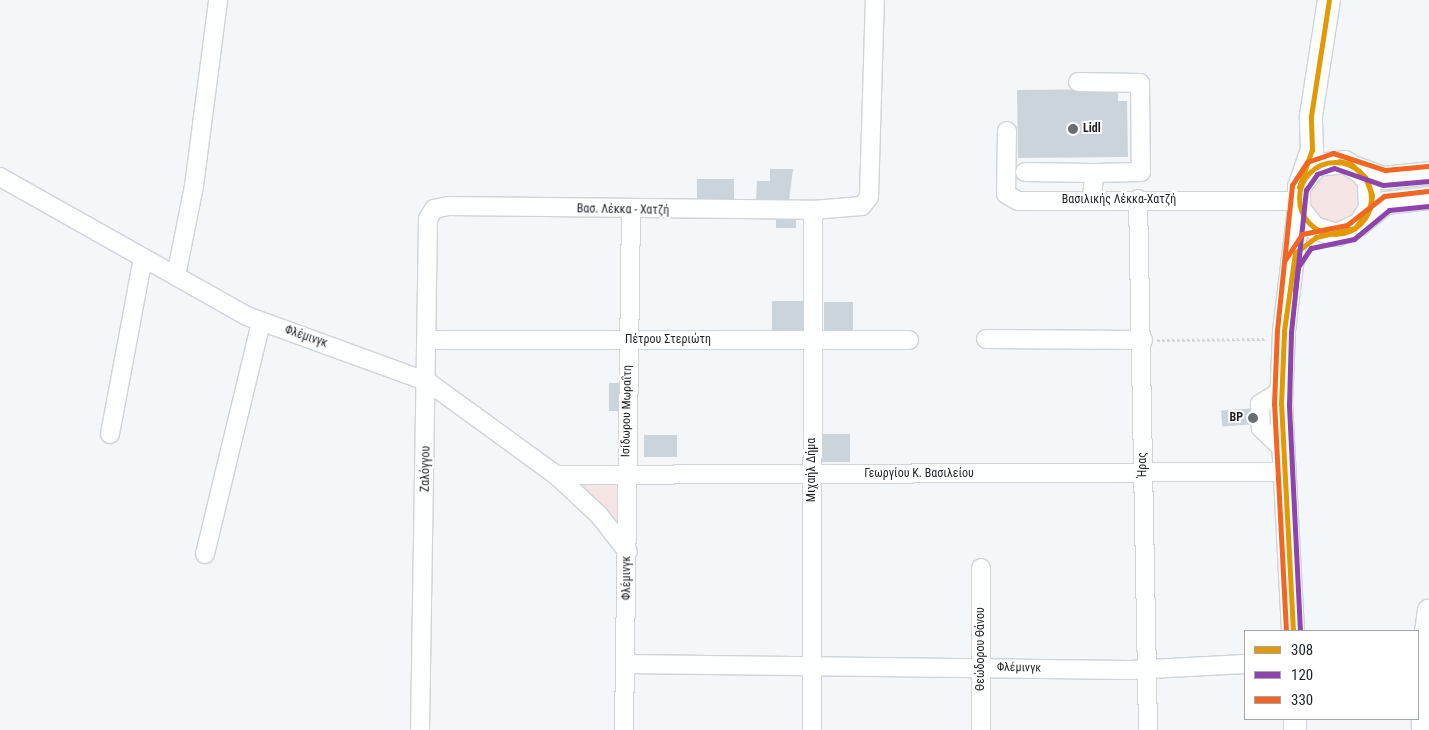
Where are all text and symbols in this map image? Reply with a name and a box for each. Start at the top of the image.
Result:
place label: Lidl [1083,122,1101,136]
marker: Lidl [1067,123,1079,135]
street label: Βασιλικής Λέκκα-Χατζή [1062,193,1176,207]
street label: Βασ. Λέκκα - Χατζή [577,202,669,218]
street label: Φλέμινγκ [283,323,329,351]
street label: Πέτρου Στεριώτη [625,333,711,347]
street label: Ισίδωρου Μωραΐτη [619,365,635,457]
place label: BP [1229,411,1243,425]
marker: BP [1247,412,1259,424]
street label: Μιχαήλ Δήμα [805,438,819,502]
street label: Ζαλόγγου [418,446,434,492]
street label: Ήρας [1136,452,1150,478]
street label: Γεωργίου Κ. Βασιλείου [864,467,974,481]
street label: Φλέμινγκ [620,556,634,600]
street label: Θεώδορου Θάνου [974,607,988,691]
legend [1244,630,1419,720]
text: 308 [1291,641,1313,659]
street label: Φλέμινγκ [997,660,1041,676]
text: 120 [1291,666,1313,684]
text: 330 [1291,691,1313,709]

